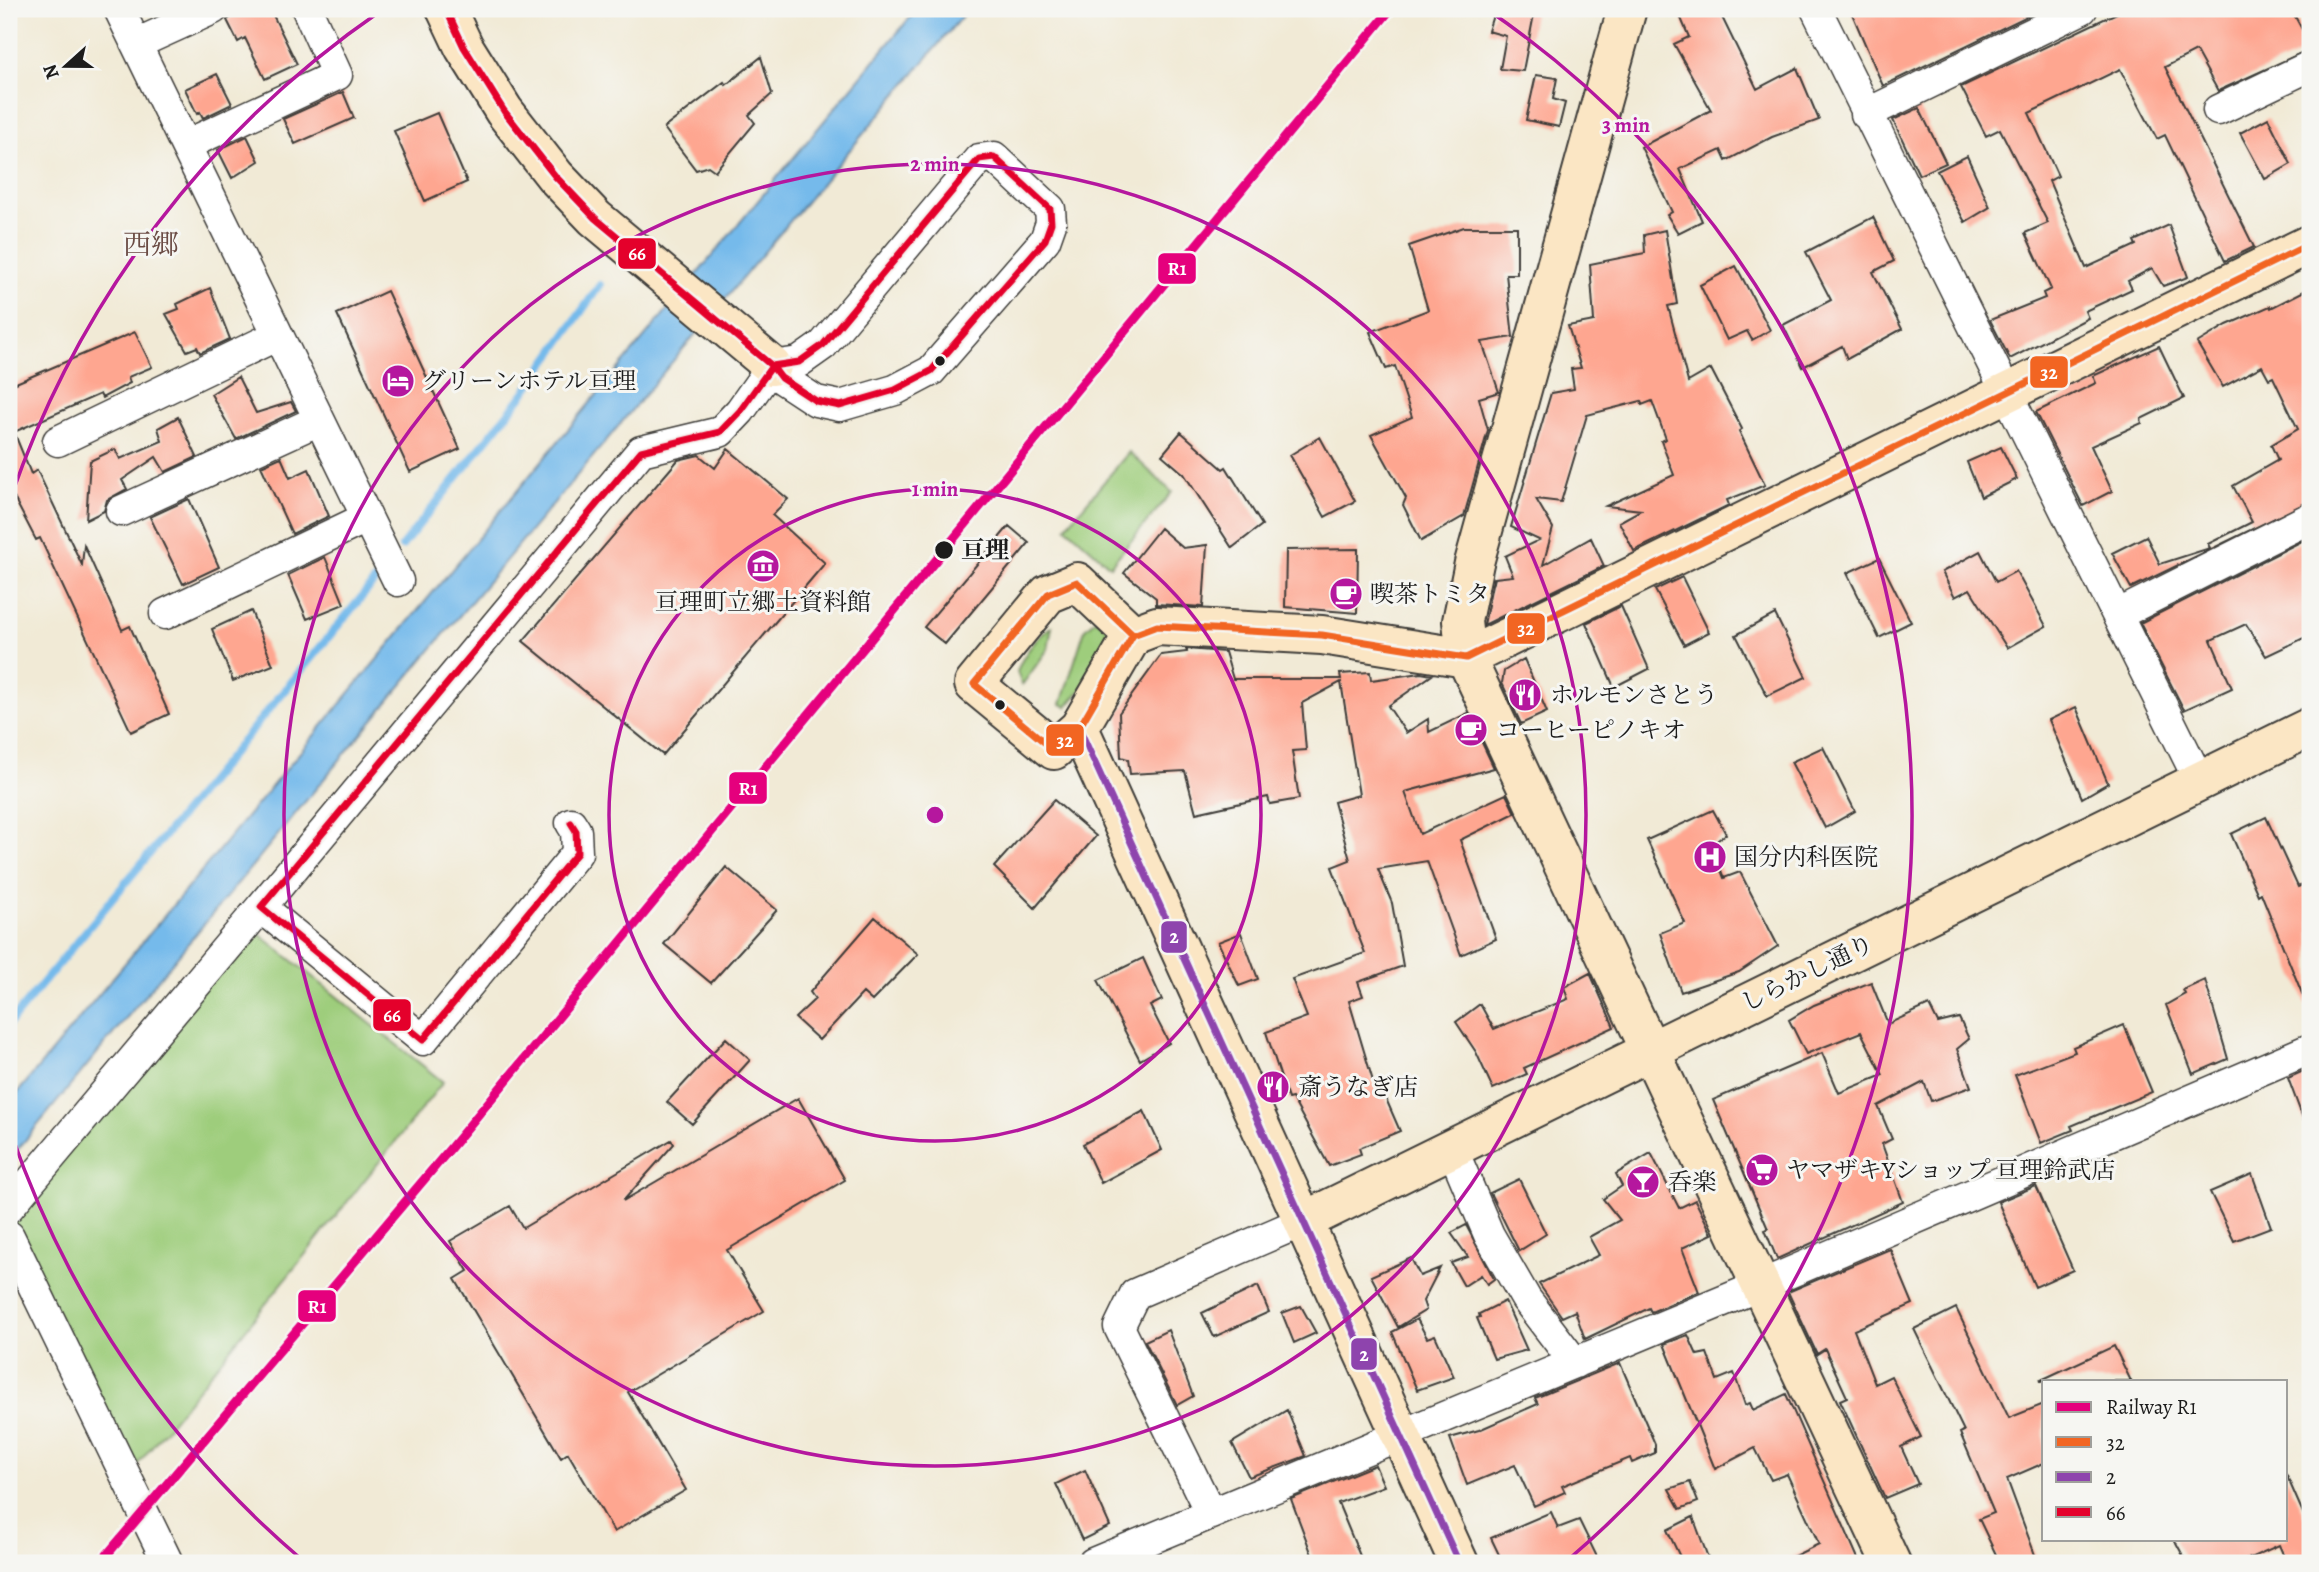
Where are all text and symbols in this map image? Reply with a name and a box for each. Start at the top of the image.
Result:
north arrow [32,32,102,102]
text: N [36,60,66,83]
text: 3 min [1602,111,1650,139]
text: 2 min [910,150,960,178]
district label: 西郷 [123,226,179,264]
line badge: 66 [617,237,657,270]
text: 66 [628,241,646,267]
line badge: R1 [1157,252,1197,285]
text: R1 [1168,256,1187,282]
unlabelled marker [933,354,947,368]
line badge: 32 [2029,355,2069,389]
text: 32 [2040,360,2058,386]
hotel icon: グリーンホテル亘理 [379,362,417,400]
place label: グリーンホテル亘理 [422,365,636,397]
text: 1 min [912,475,959,503]
place label: 亘理 [961,534,1009,566]
marker: 亘理 [933,539,955,561]
museum icon: 亘理町立郷土資料館 [744,547,782,585]
cafe icon: 喫茶トミタ [1327,575,1365,613]
place label: 喫茶トミタ [1370,578,1490,610]
place label: 亘理町立郷土資料館 [655,586,871,618]
line badge: 32 [1506,612,1546,645]
text: 32 [1517,616,1535,642]
restaurant icon: ホルモンさとう [1506,676,1544,714]
place label: ホルモンさとう [1550,679,1718,711]
unlabelled marker [993,698,1007,712]
cafe icon: コーヒーピノキオ [1452,711,1490,749]
place label: コーヒーピノキオ [1496,714,1686,746]
line badge: 32 [1045,723,1085,757]
text: 32 [1056,728,1074,754]
line badge: R1 [728,771,768,805]
text: R1 [739,776,758,802]
centre of rings [923,803,947,827]
hospital icon: 国分内科医院 [1691,838,1729,876]
place label: 国分内科医院 [1734,841,1878,873]
line badge: 2 [1160,920,1188,954]
text: 2 [1169,924,1179,950]
street label: しらかし通り [1735,927,1879,1019]
line badge: 66 [372,998,412,1032]
text: 66 [383,1003,401,1029]
restaurant icon: 斎うなぎ店 [1254,1068,1292,1106]
place label: 斎うなぎ店 [1298,1071,1418,1103]
supermarket icon: ヤマザキYショップ 亘理鈴武店 [1743,1151,1781,1189]
place label: ヤマザキYショップ 亘理鈴武店 [1786,1154,2115,1186]
bar icon: 呑楽 [1624,1163,1662,1201]
place label: 呑楽 [1668,1166,1716,1198]
line badge: R1 [297,1289,337,1323]
text: R1 [308,1294,327,1320]
line badge: 2 [1350,1337,1378,1371]
text: 2 [1359,1342,1369,1368]
legend [2042,1380,2288,1540]
text: Railway R1 [2106,1393,2197,1421]
text: 32 [2106,1429,2125,1457]
text: 2 [2106,1463,2116,1491]
text: 66 [2106,1499,2126,1527]

